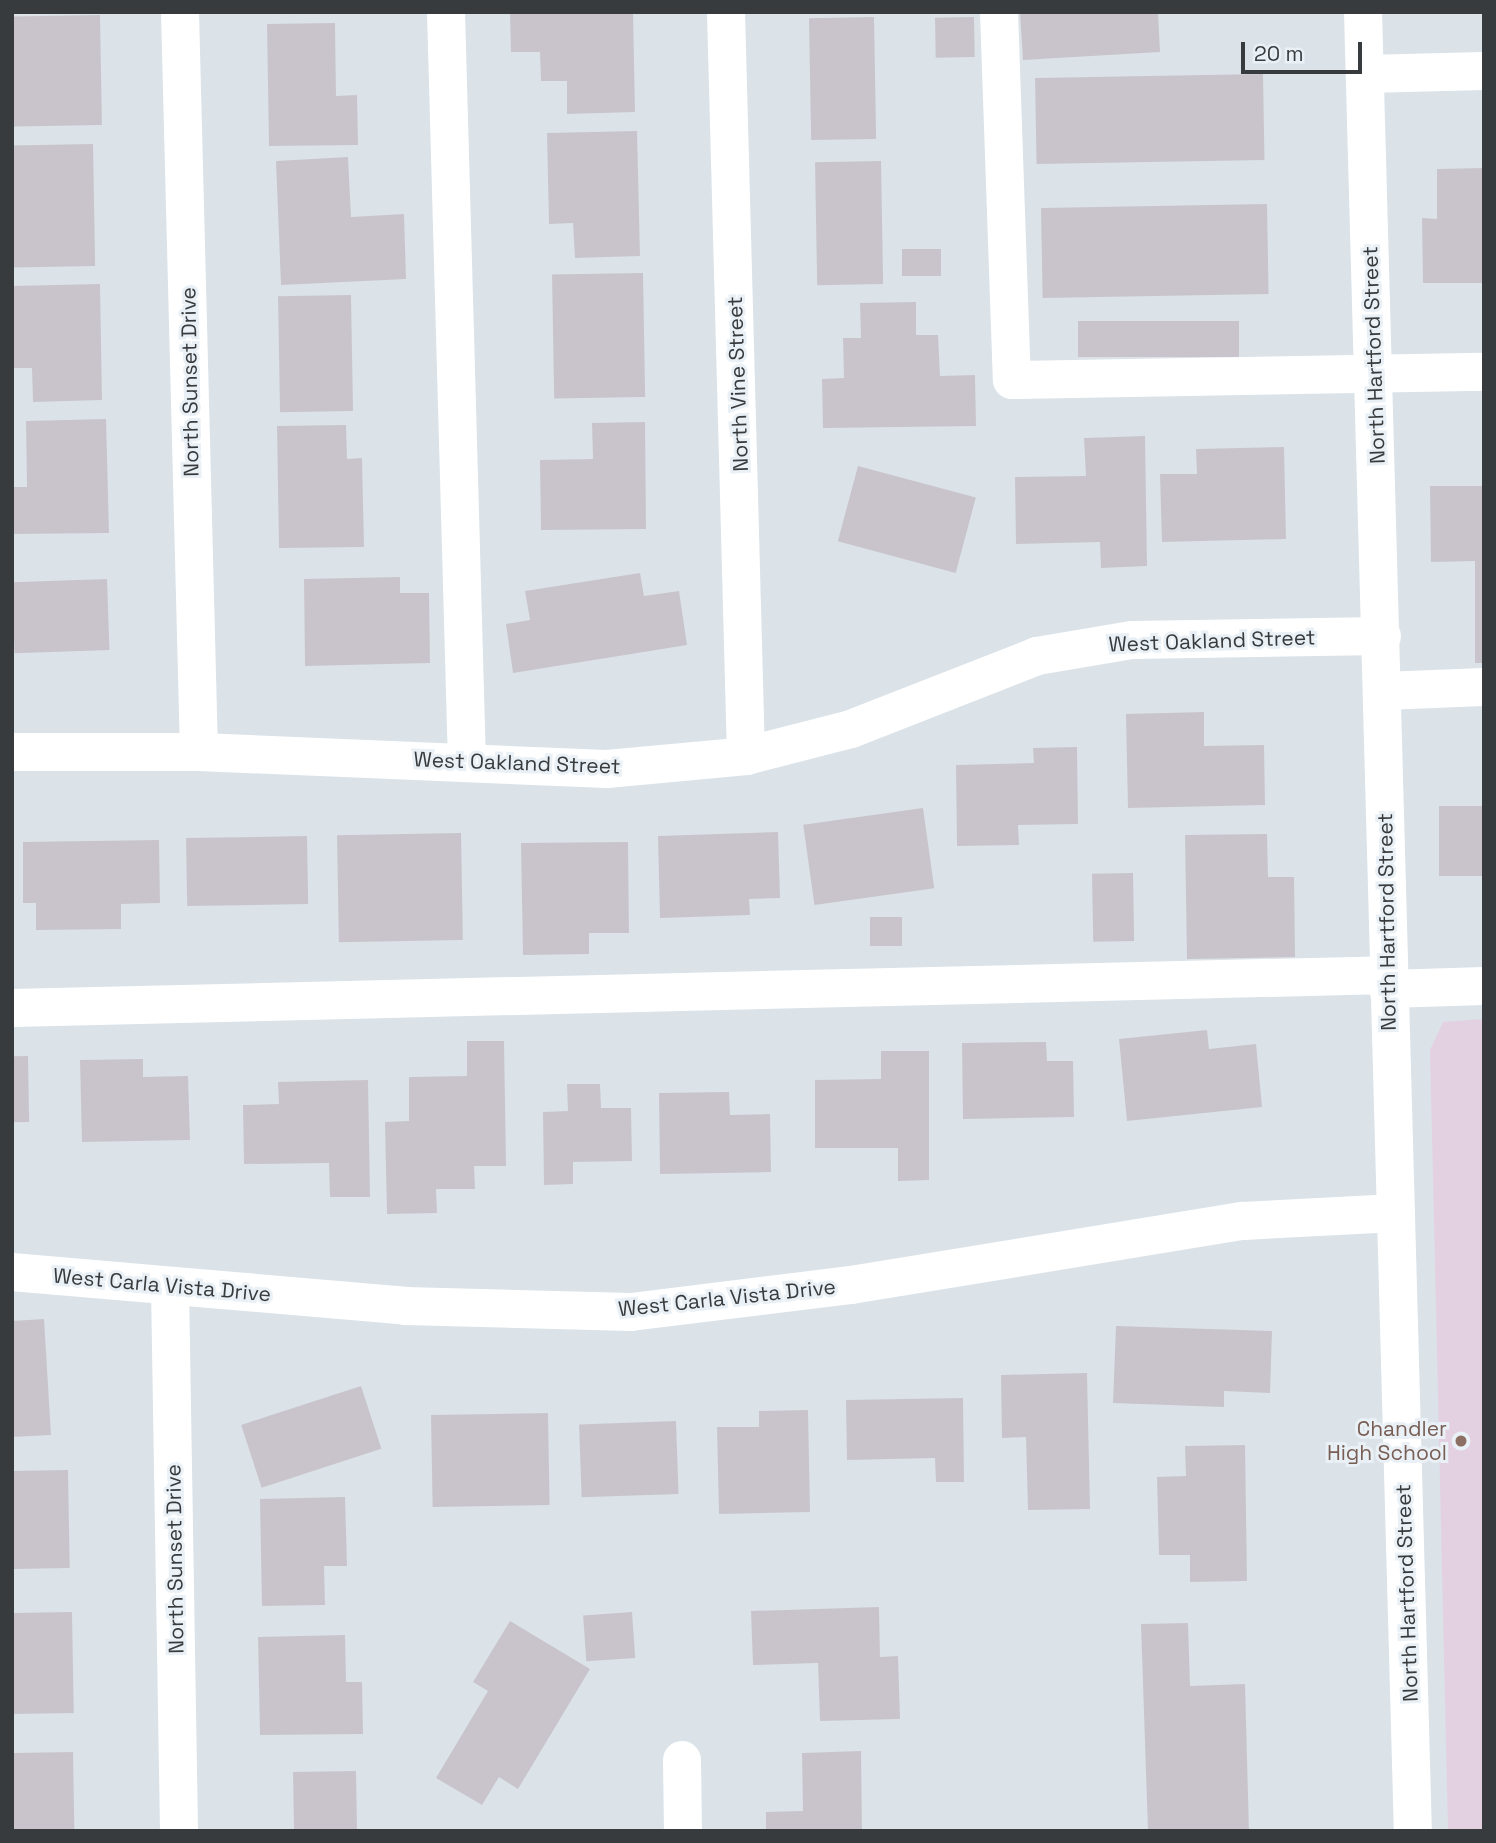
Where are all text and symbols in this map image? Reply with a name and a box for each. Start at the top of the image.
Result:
scale bar [1244,28,1365,72]
text: 20 m [1254,40,1304,67]
street label: North Hartford Street [1358,246,1390,464]
street label: North Sunset Drive [176,287,204,477]
street label: North Vine Street [722,296,754,472]
street label: West Oakland Street [1108,625,1316,657]
street label: West Oakland Street [413,747,621,779]
street label: North Hartford Street [1372,813,1402,1031]
street label: West Carla Vista Drive [52,1263,272,1307]
street label: West Carla Vista Drive [617,1274,837,1322]
place label: Chandler High School [1327,1416,1447,1466]
marker: Chandler High School [1453,1433,1469,1449]
street label: North Sunset Drive [161,1464,189,1654]
street label: North Hartford Street [1391,1484,1423,1702]

